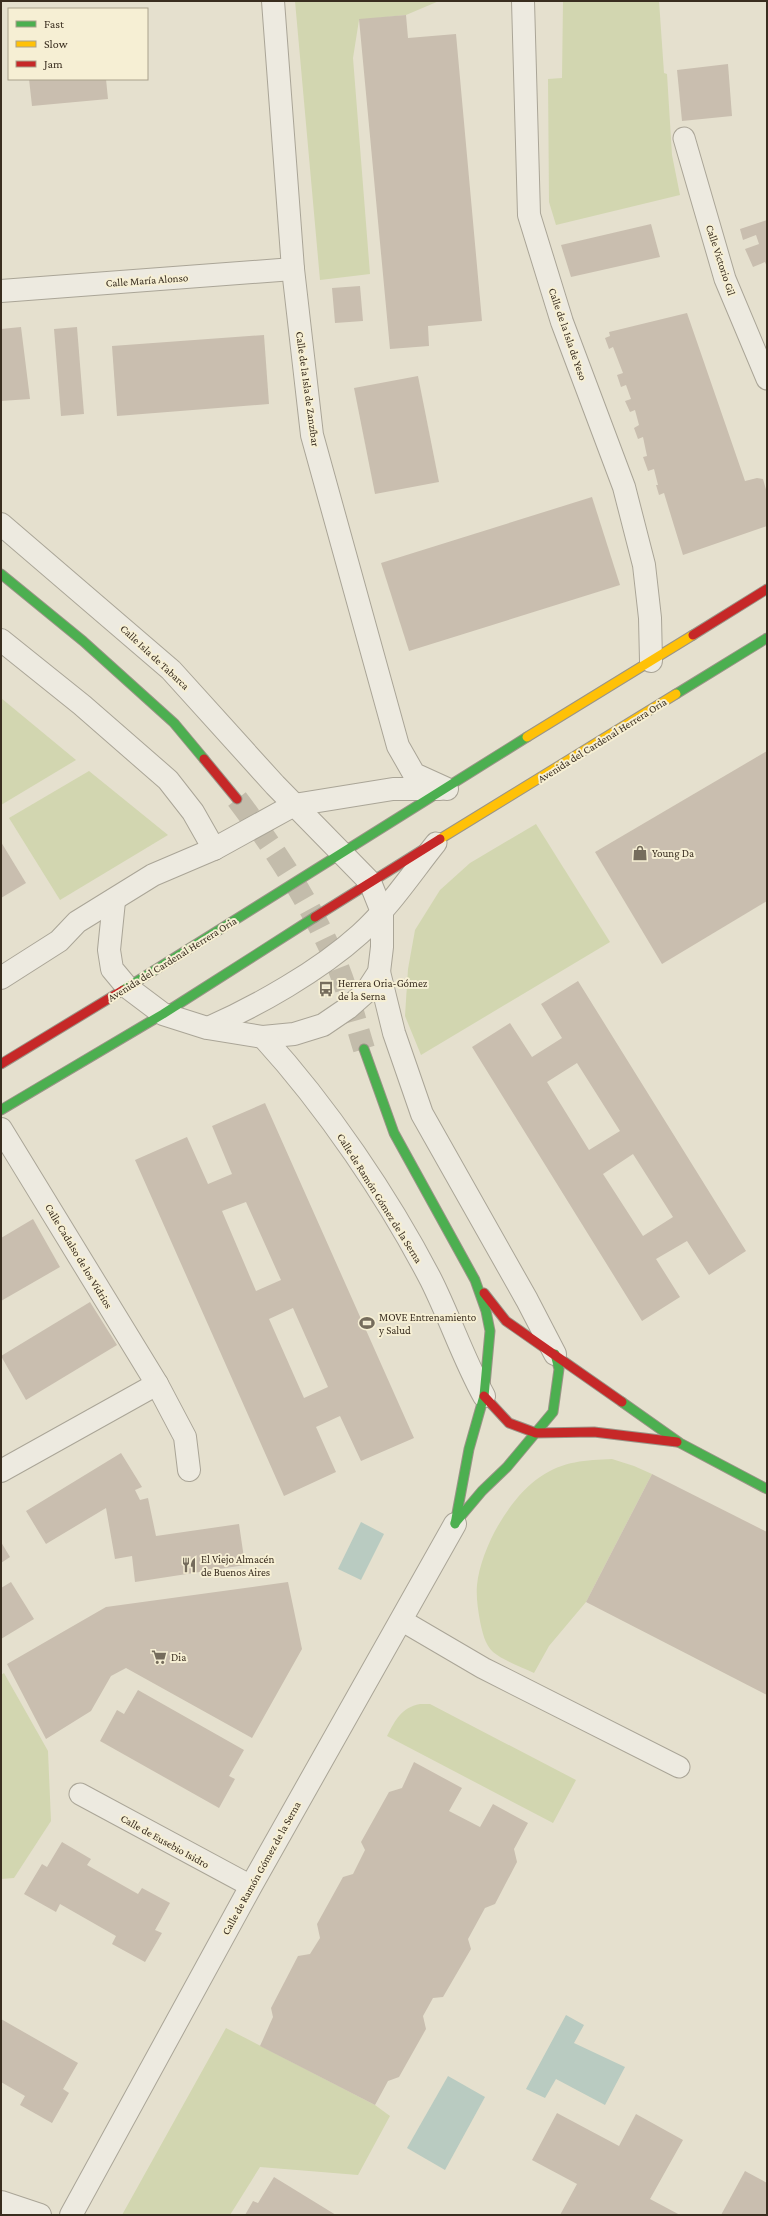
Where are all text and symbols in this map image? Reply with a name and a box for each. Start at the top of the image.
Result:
legend [8,8,148,80]
text: Fast [44,17,65,31]
text: Slow [44,37,68,51]
text: Jam [43,57,63,71]
street label: Calle Victorio Gil [704,223,738,297]
street label: Calle María Alonso [105,271,189,289]
street label: Calle de la Isla de Yeso [547,286,590,382]
street label: Calle de la Isla de Zanzíbar [294,331,322,447]
street label: Calle Isla de Tabarca [118,622,192,692]
street label: Avenida del Cardenal Herrera Oria [535,695,669,785]
shop icon: Young Da [631,844,649,862]
place label: Young Da [652,847,694,860]
street label: Avenida del Cardenal Herrera Oria [105,914,239,1004]
place label: Herrera Oria-Gómez de la Serna [338,977,428,1002]
bus stop icon: Herrera Oria-Gómez de la Serna [317,980,335,998]
street label: Calle de Ramón Gómez de la Serna [335,1131,425,1265]
street label: Calle Cadalso de los Vidrios [43,1201,115,1311]
place label: MOVE Entrenamiento y Salud [378,1311,477,1337]
sports icon: MOVE Entrenamiento y Salud [358,1314,376,1332]
place label: El Viejo Almacén de Buenos Aires [201,1553,274,1578]
restaurant icon: El Viejo Almacén de Buenos Aires [180,1556,198,1574]
supermarket icon: Dia [150,1648,168,1666]
place label: Dia [171,1651,186,1663]
street label: Calle de Ramón Gómez de la Serna [219,1799,303,1937]
street label: Calle de Eusebio Isidro [119,1812,212,1871]

